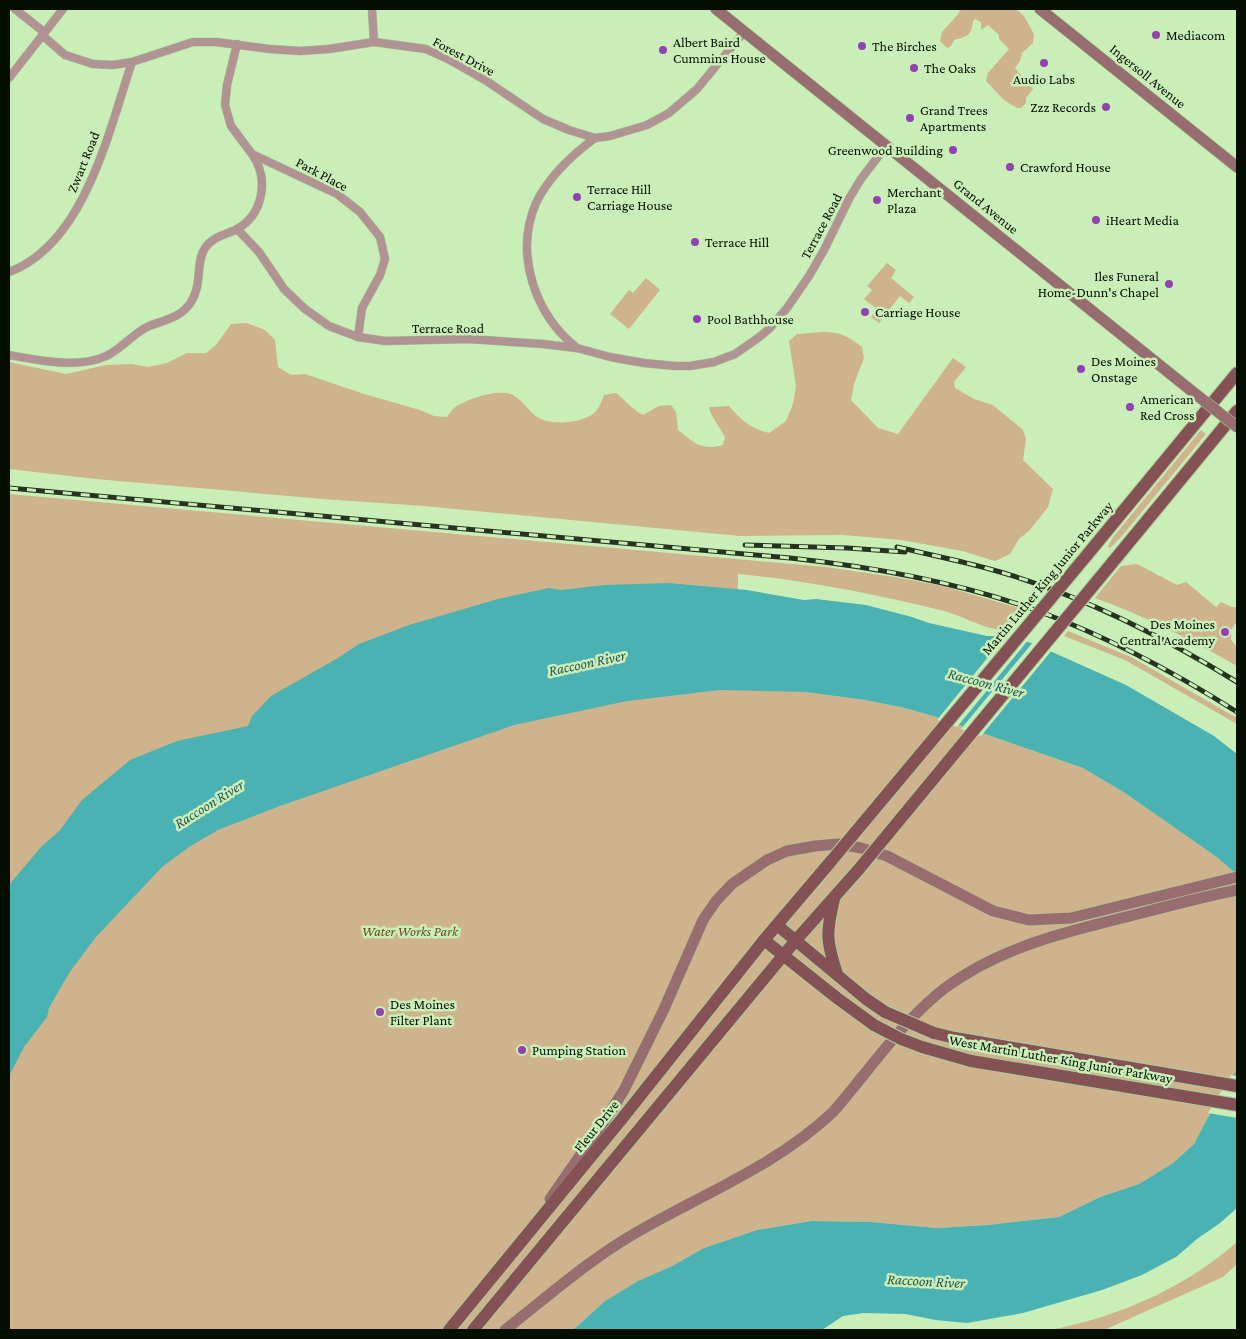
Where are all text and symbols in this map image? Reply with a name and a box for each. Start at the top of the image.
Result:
place label: Mediacom [1166,27,1225,43]
marker: Mediacom [1150,29,1162,41]
street label: Forest Drive [430,33,498,79]
place label: Albert Baird Cummins House [673,34,766,66]
place label: The Birches [872,38,937,54]
marker: The Birches [856,40,868,52]
street label: Ingersoll Avenue [1107,40,1189,112]
marker: Albert Baird Cummins House [657,44,669,56]
marker: Audio Labs [1038,57,1050,69]
place label: The Oaks [924,60,976,76]
marker: The Oaks [908,62,920,74]
place label: Audio Labs [1013,71,1075,87]
place label: Zzz Records [1030,99,1096,115]
marker: Zzz Records [1100,101,1112,113]
place label: Grand Trees Apartments [920,102,988,134]
marker: Grand Trees Apartments [904,112,916,124]
street label: Zwart Road [64,129,103,195]
place label: Greenwood Building [828,142,943,158]
marker: Greenwood Building [947,144,959,156]
street label: Park Place [293,154,351,194]
place label: Crawford House [1020,159,1111,175]
marker: Crawford House [1004,161,1016,173]
street label: Grand Avenue [950,175,1022,237]
place label: Terrace Hill Carriage House [587,181,672,213]
place label: Merchant Plaza [887,184,942,216]
street label: Terrace Road [797,190,845,262]
marker: Terrace Hill Carriage House [571,191,583,203]
marker: Merchant Plaza [871,194,883,206]
place label: iHeart Media [1106,212,1180,228]
marker: iHeart Media [1090,214,1102,226]
place label: Terrace Hill [705,234,769,250]
marker: Terrace Hill [689,236,701,248]
place label: Iles Funeral Home-Dunn's Chapel [1038,268,1159,300]
marker: Iles Funeral Home-Dunn's Chapel [1163,278,1175,290]
place label: Carriage House [875,304,960,320]
marker: Carriage House [859,306,871,318]
place label: Pool Bathhouse [707,311,794,327]
marker: Pool Bathhouse [691,313,703,325]
street label: Terrace Road [412,320,485,336]
place label: Des Moines Onstage [1091,353,1156,385]
marker: Des Moines Onstage [1075,363,1087,375]
place label: American Red Cross [1140,391,1195,423]
marker: American Red Cross [1124,401,1136,413]
street label: Martin Luther King Junior Parkway [978,498,1116,658]
place label: Des Moines Central Academy [1120,616,1216,648]
marker: Des Moines Central Academy [1219,626,1231,638]
water label: Raccoon River [547,647,628,679]
water label: Raccoon River [946,665,1027,701]
water label: Raccoon River [172,776,247,832]
park label: Water Works Park [362,923,459,939]
place label: Des Moines Filter Plant [390,996,455,1028]
marker: Des Moines Filter Plant [374,1006,386,1018]
street label: West Martin Luther King Junior Parkway [948,1031,1175,1087]
place label: Pumping Station [532,1042,626,1058]
marker: Pumping Station [516,1044,528,1056]
street label: Fleur Drive [570,1097,622,1155]
water label: Raccoon River [886,1271,966,1291]

